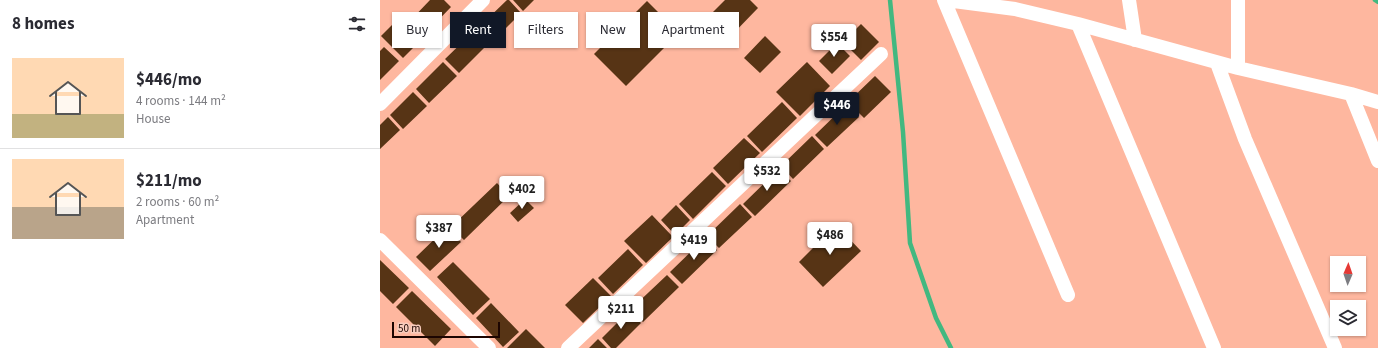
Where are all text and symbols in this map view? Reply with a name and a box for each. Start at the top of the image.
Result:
text: 8 homes [12,12,74,36]
chip: Buy [392,12,442,48]
chip: Rent [450,12,506,48]
chip: Filters [514,12,578,48]
chip: New [586,12,640,48]
chip: Apartment [648,12,739,48]
icon: filters [346,13,368,35]
pin: $554 [810,24,858,58]
text: $554 [820,28,848,46]
text: $446/mo [136,68,202,92]
icon: home [44,74,92,122]
text: 4 rooms · 144 m² [136,92,226,110]
pin: $446 [813,92,861,126]
text: $446 [823,96,851,114]
text: House [136,110,171,128]
pin: $532 [743,158,791,192]
text: $532 [753,162,781,180]
text: $211/mo [136,169,202,193]
icon: home [44,175,92,223]
pin: $402 [498,176,546,210]
text: $402 [508,180,536,198]
text: 2 rooms · 60 m² [136,193,219,211]
text: Apartment [136,211,194,229]
pin: $387 [415,215,463,249]
text: $387 [425,219,453,237]
pin: $486 [806,222,854,256]
text: $486 [816,226,844,244]
pin: $419 [670,227,718,261]
text: $419 [680,231,708,249]
north arrow [1330,256,1366,292]
map controls [1330,256,1366,336]
pin: $211 [597,296,645,330]
text: $211 [607,300,635,318]
button: layers [1330,300,1366,336]
scale bar [392,320,500,339]
text: 50 m [398,321,420,336]

